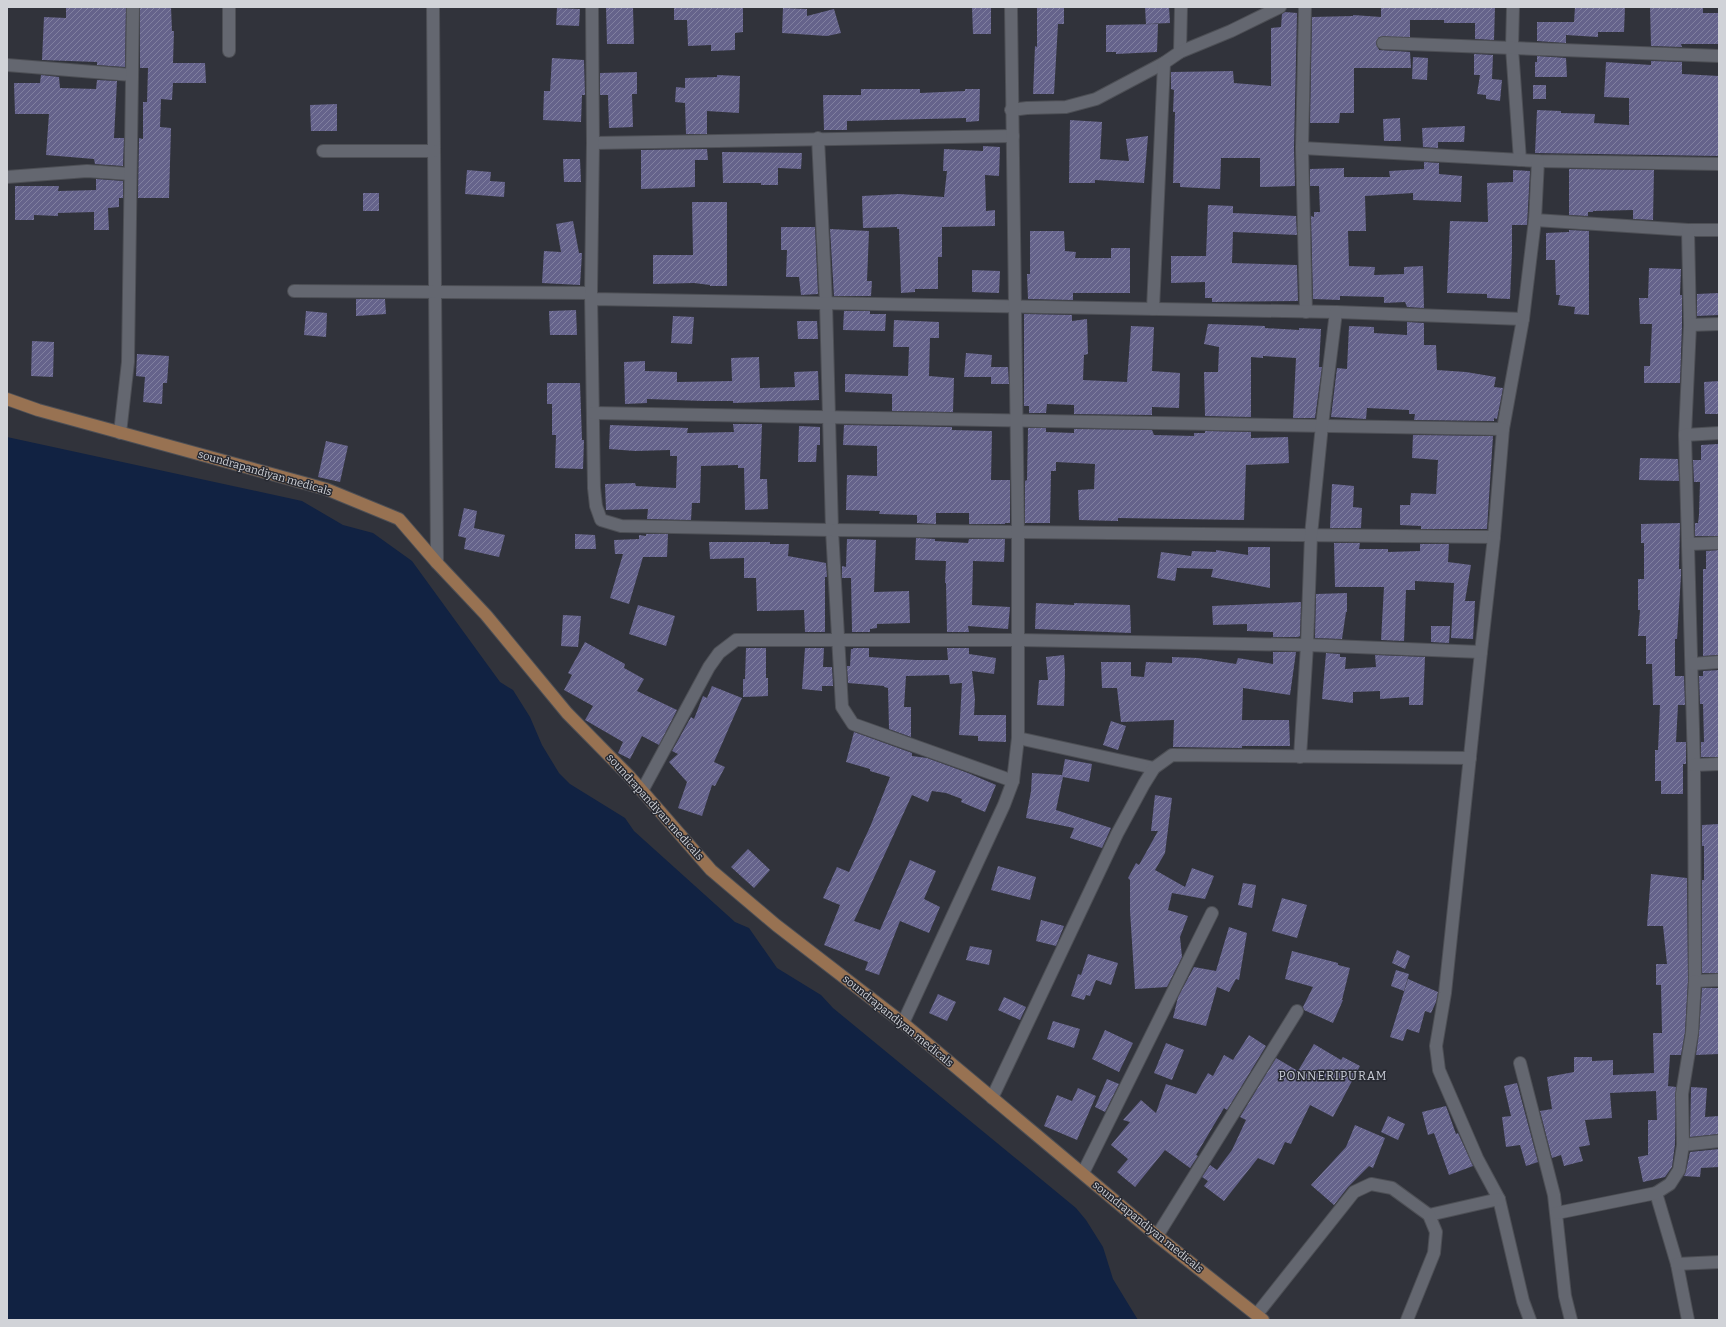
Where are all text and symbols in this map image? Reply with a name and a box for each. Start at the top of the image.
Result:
street label: soundrapandiyan medicals [197,448,333,498]
street label: soundrapandiyan medicals [604,751,706,863]
street label: soundrapandiyan medicals [840,972,956,1070]
district label: PONNERIPURAM [1279,1069,1387,1083]
street label: soundrapandiyan medicals [1090,1178,1206,1276]

